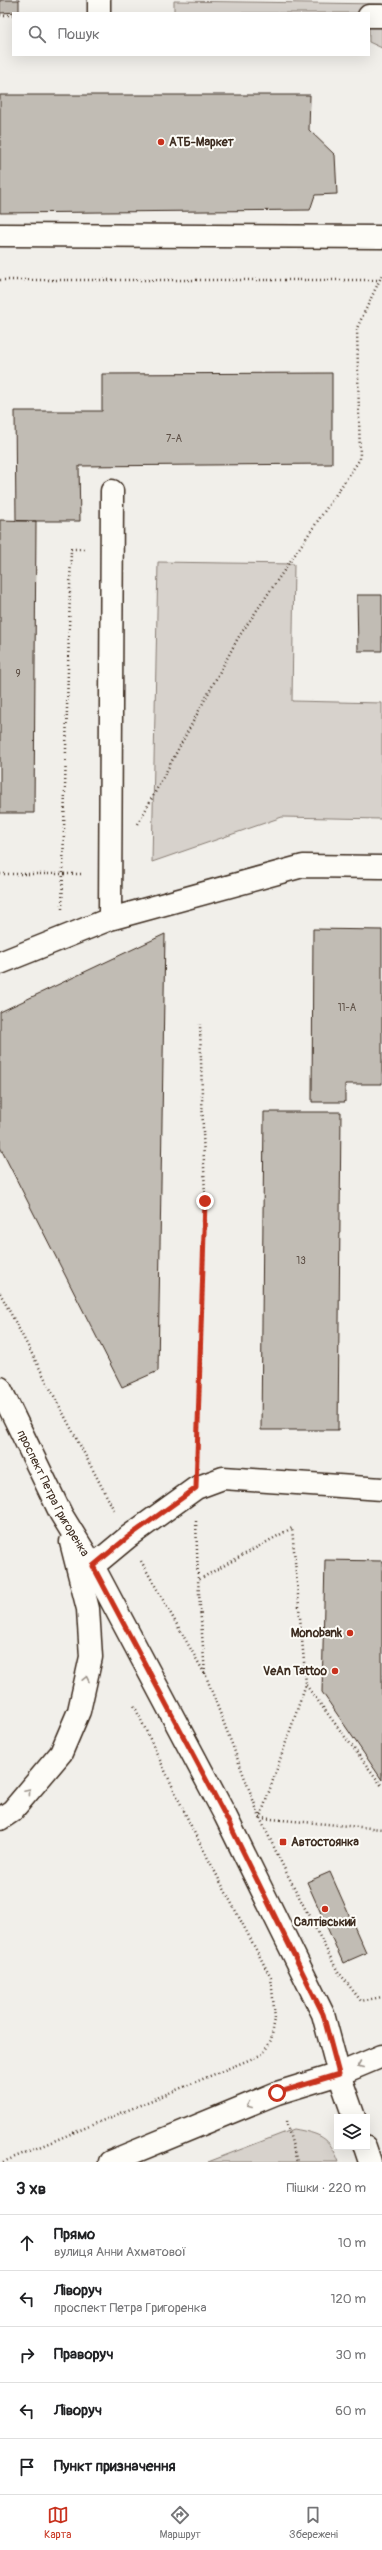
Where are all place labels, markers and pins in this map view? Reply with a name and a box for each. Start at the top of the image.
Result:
place label: АТБ-Маркет [169,135,235,150]
marker: АТБ-Маркет [156,137,166,147]
place label: Monobank [291,1626,343,1641]
marker: Monobank [345,1628,355,1638]
place label: VeAn Tattoo [263,1664,328,1679]
marker: VeAn Tattoo [330,1666,340,1676]
place label: Автостоянка [291,1835,359,1850]
marker: Автостоянка [278,1837,288,1847]
marker: Салтівський [320,1904,330,1914]
place label: Салтівський [294,1915,356,1930]

